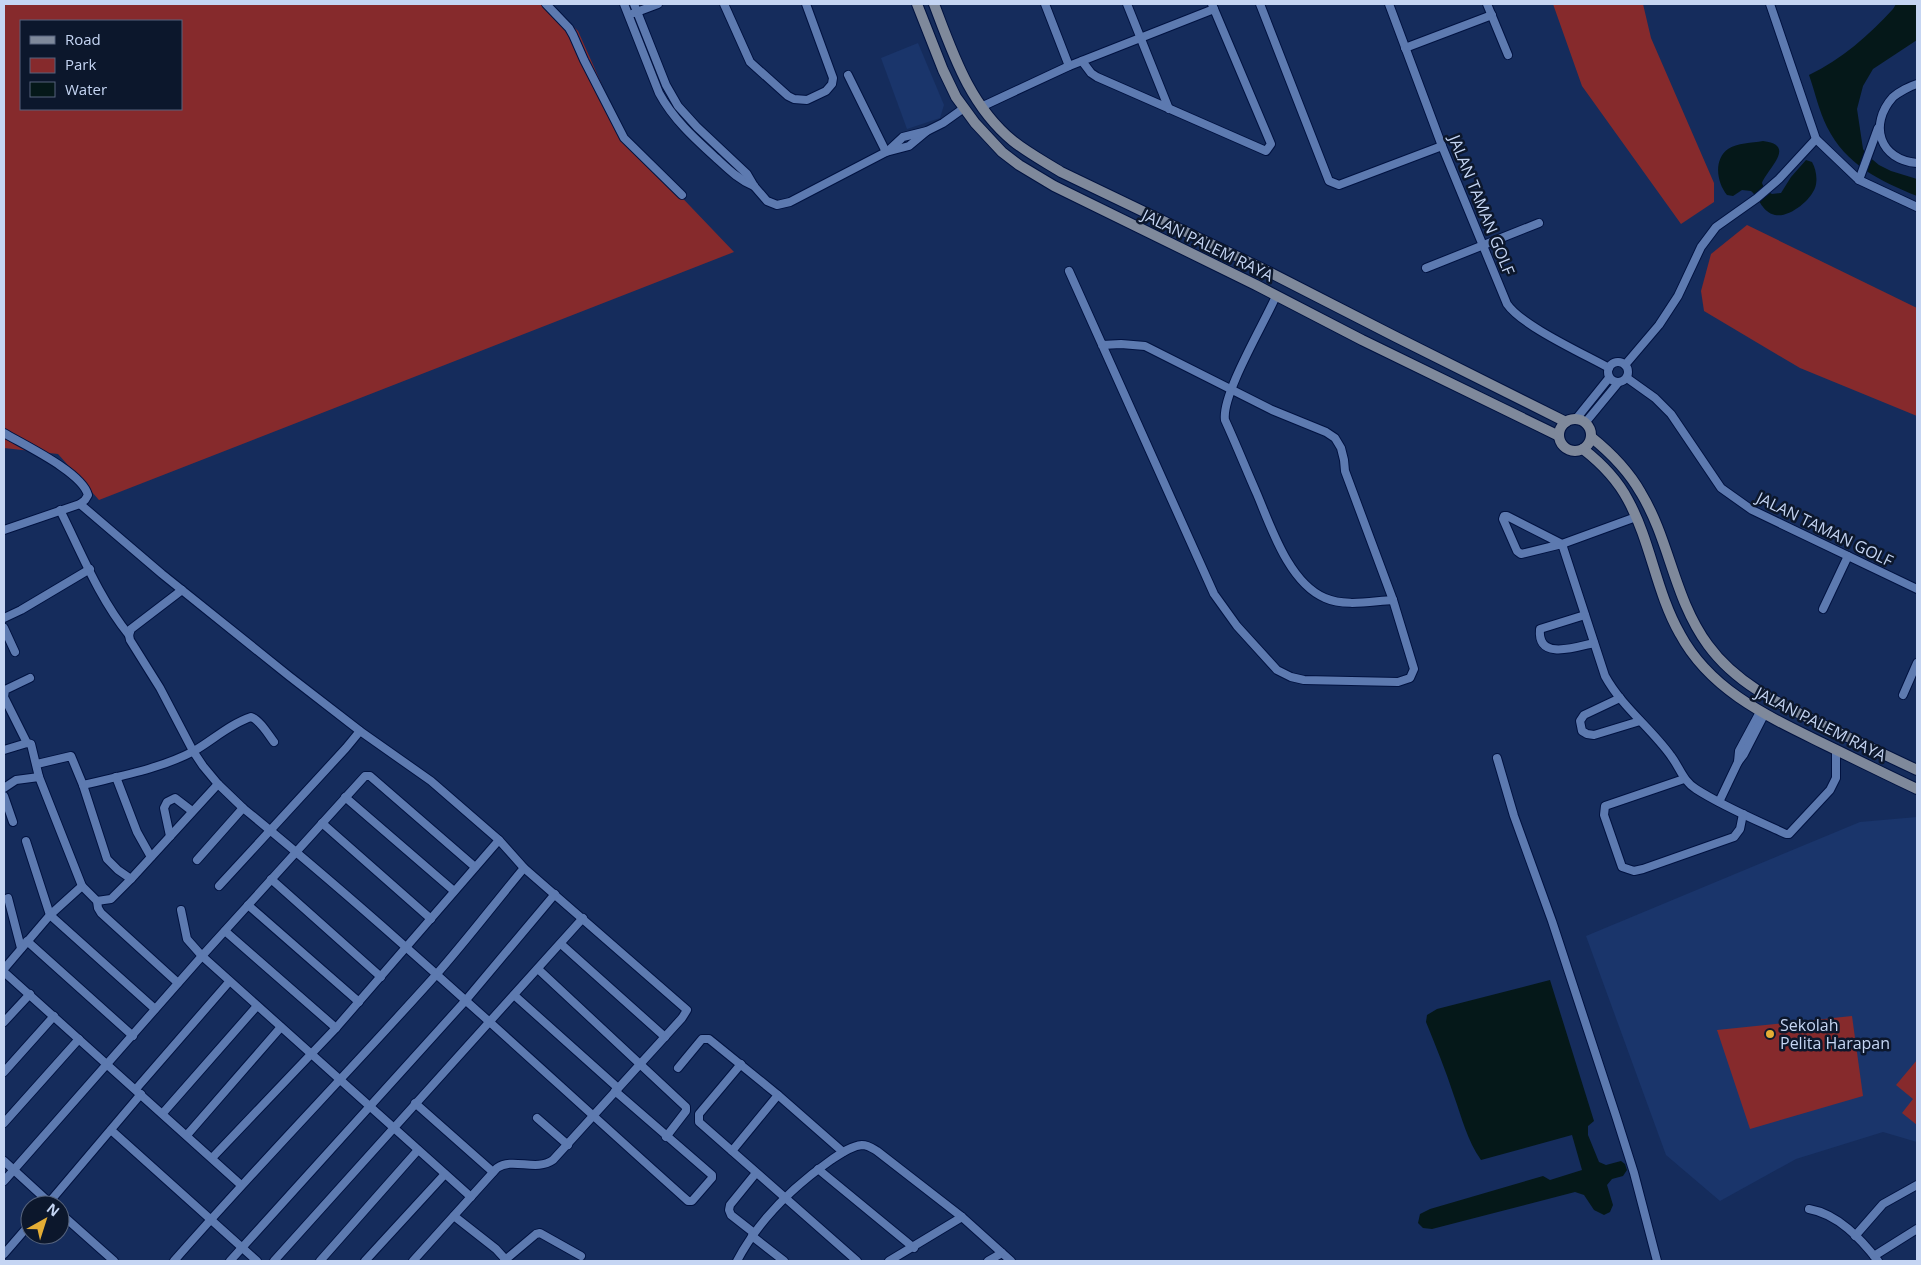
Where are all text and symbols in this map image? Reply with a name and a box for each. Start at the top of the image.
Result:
legend [20,20,182,110]
text: Road [65,29,101,49]
text: Park [65,54,96,74]
text: Water [65,79,107,99]
street label: JALAN TAMAN GOLF [1443,130,1520,278]
street label: JALAN PALEM RAYA [1137,203,1278,287]
street label: JALAN TAMAN GOLF [1751,485,1897,572]
street label: JALAN PALEM RAYA [1750,681,1891,767]
place label: Sekolah Pelita Harapan [1780,1014,1890,1054]
marker: Sekolah Pelita Harapan [1764,1028,1776,1040]
north arrow [20,1195,70,1245]
text: N [43,1199,64,1220]

